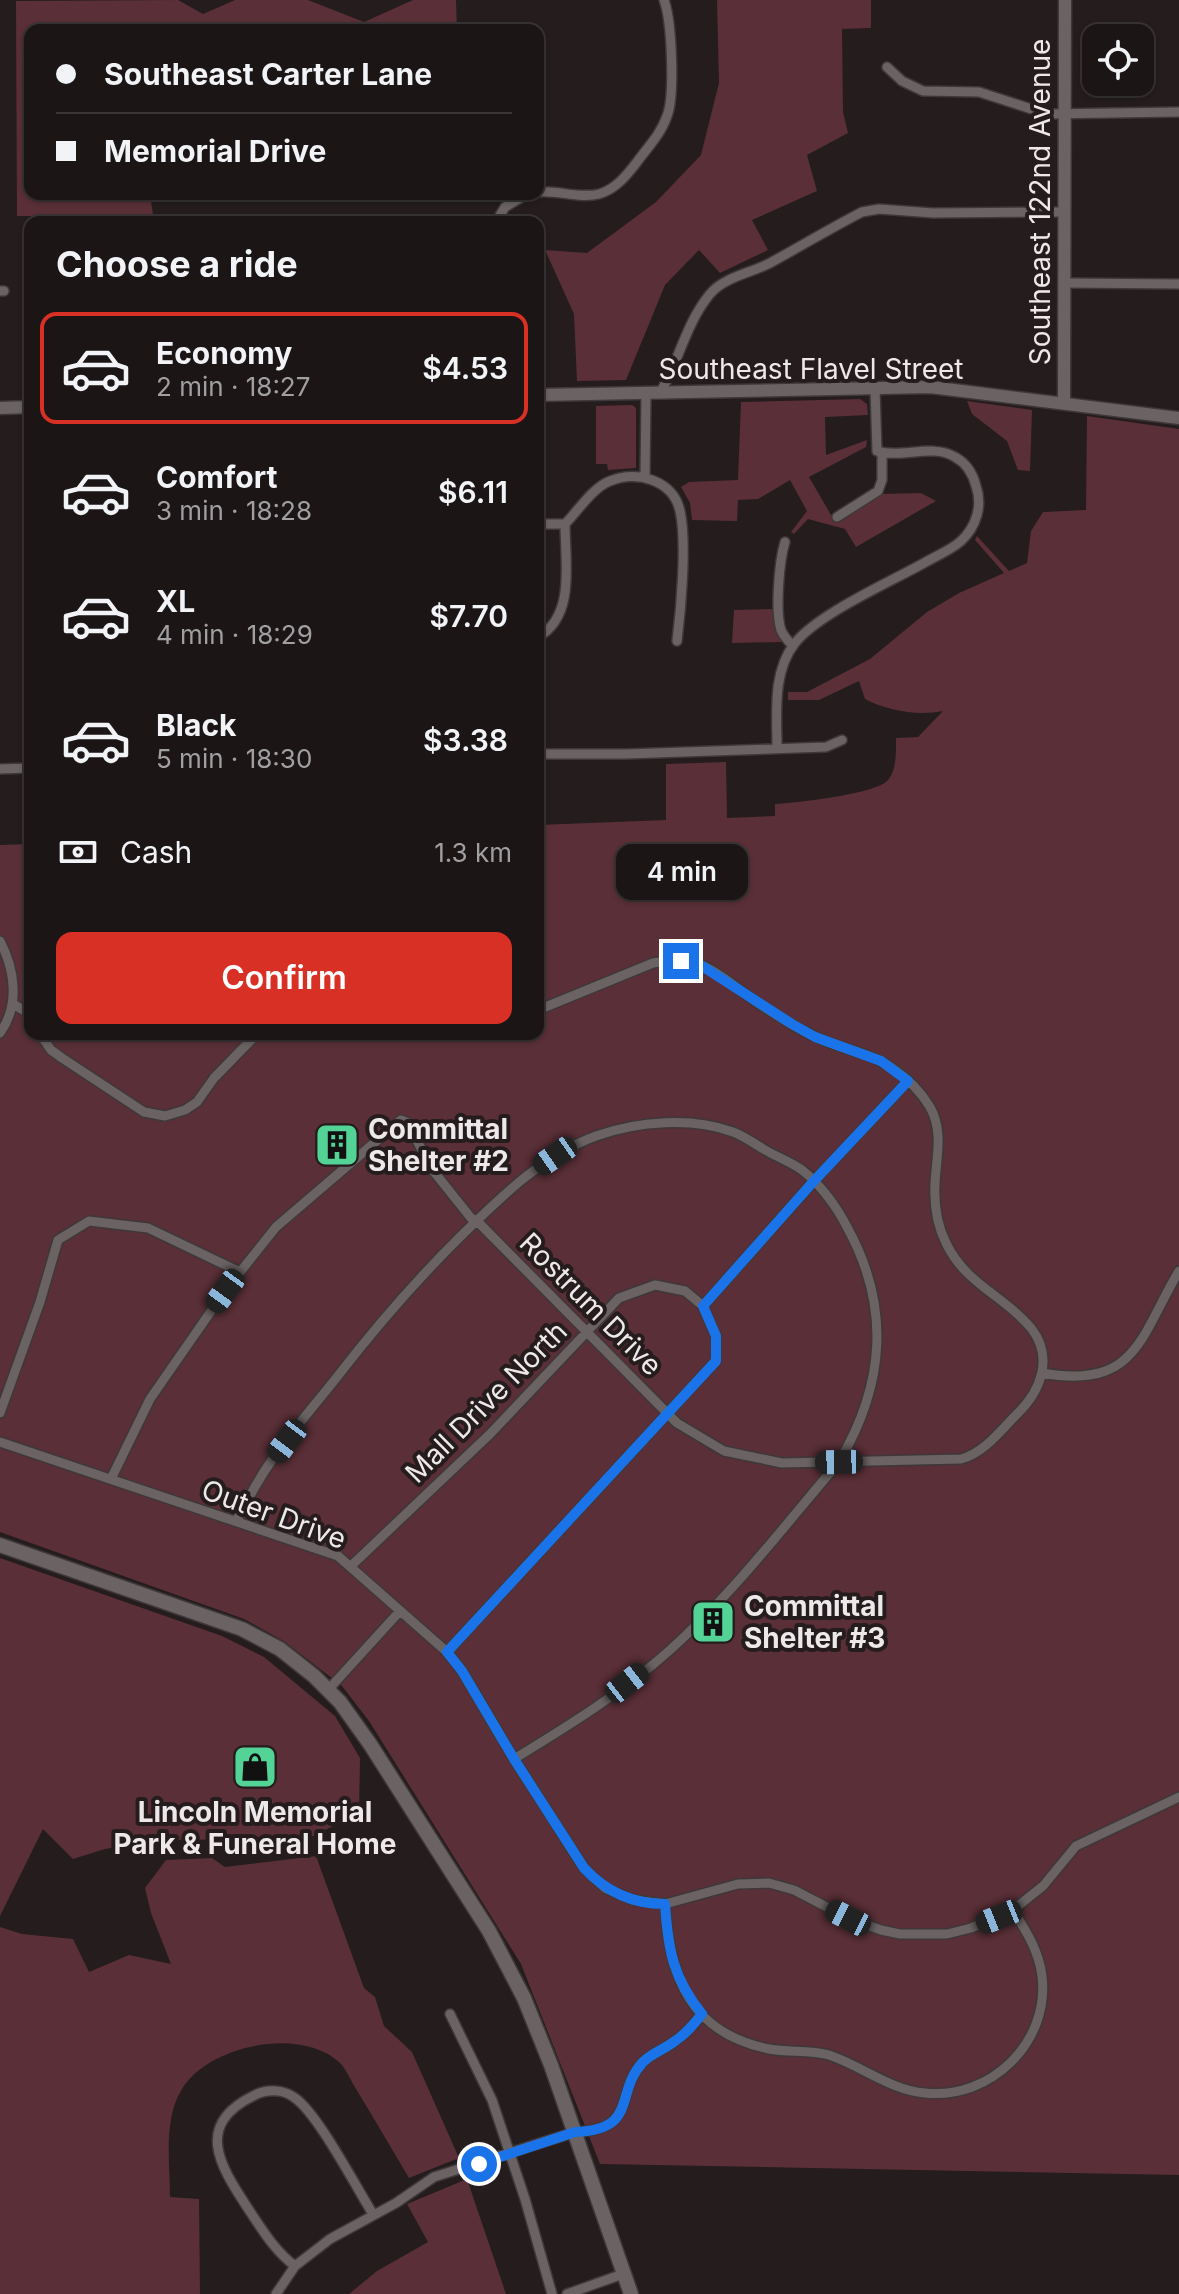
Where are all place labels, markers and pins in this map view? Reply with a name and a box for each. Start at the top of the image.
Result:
place label: Committal Shelter #2 [368,1112,509,1178]
building icon: Committal Shelter #2 [313,1121,361,1169]
place label: Committal Shelter #3 [744,1589,885,1655]
building icon: Committal Shelter #3 [689,1598,737,1646]
shop icon: Lincoln Memorial Park & Funeral Home [231,1743,279,1791]
place label: Lincoln Memorial Park & Funeral Home [113,1795,397,1861]

